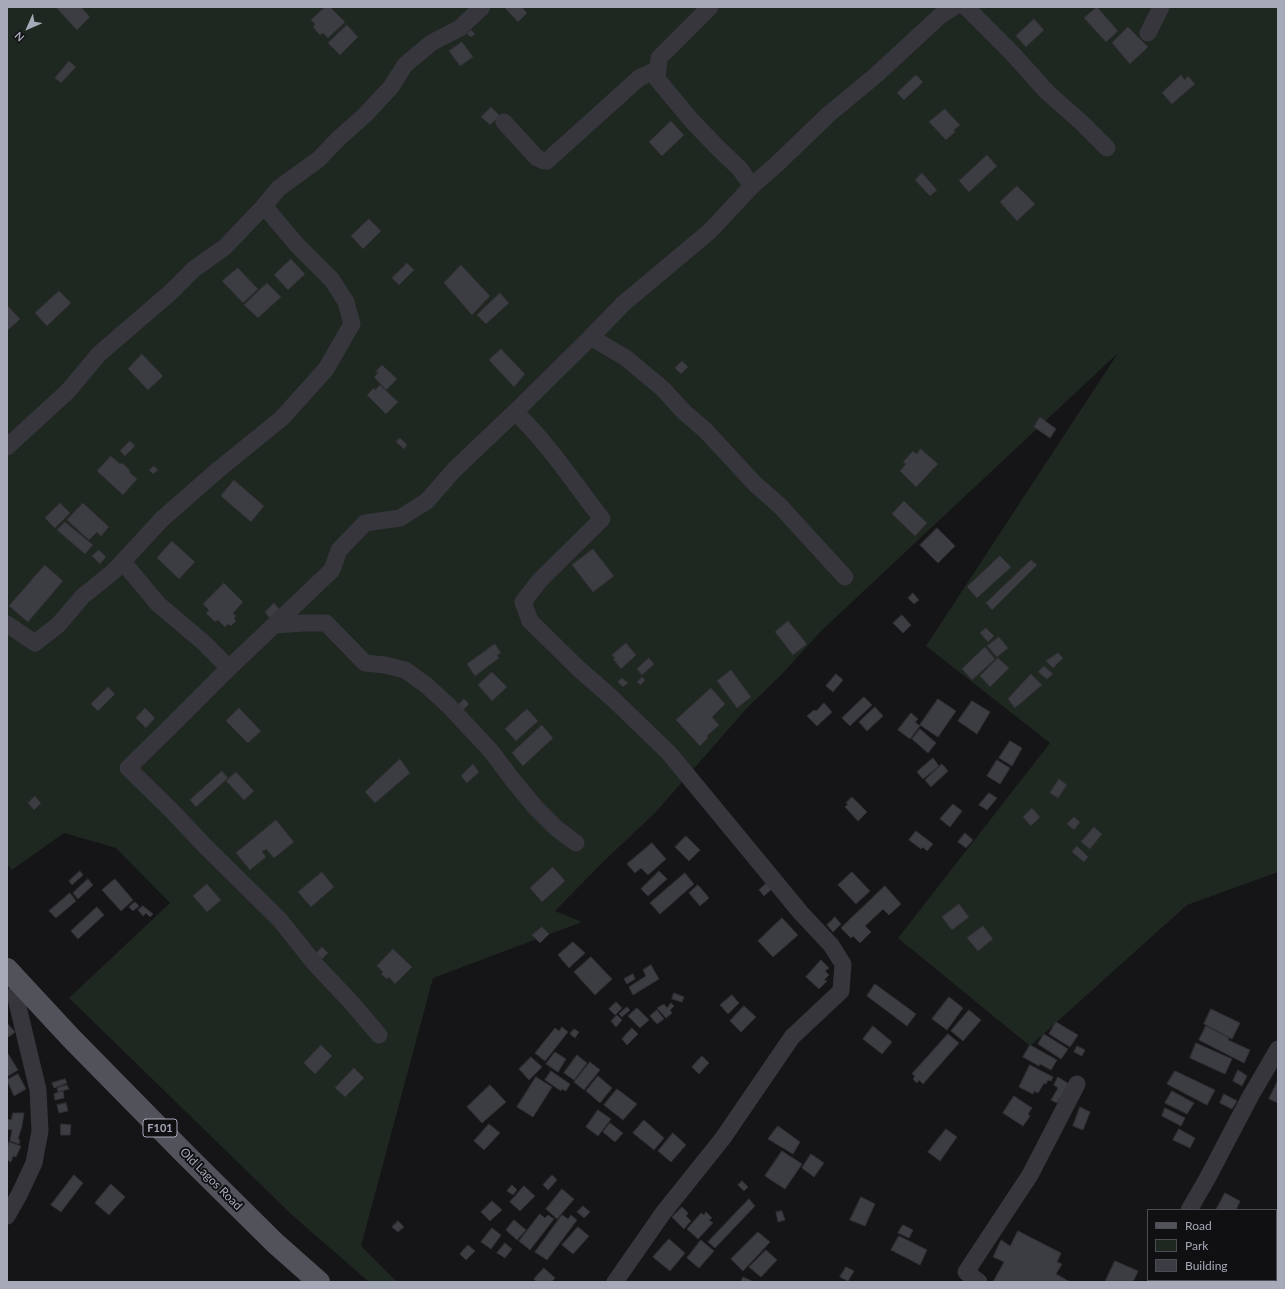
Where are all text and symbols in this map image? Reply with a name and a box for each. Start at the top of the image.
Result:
north arrow [8,8,48,48]
text: N [12,29,27,44]
road number: F101 [143,1119,177,1137]
street label: Old Lagos Road [177,1145,245,1213]
legend [1147,1209,1277,1281]
text: Road [1185,1218,1212,1233]
text: Park [1185,1238,1208,1253]
text: Building [1185,1258,1228,1273]

